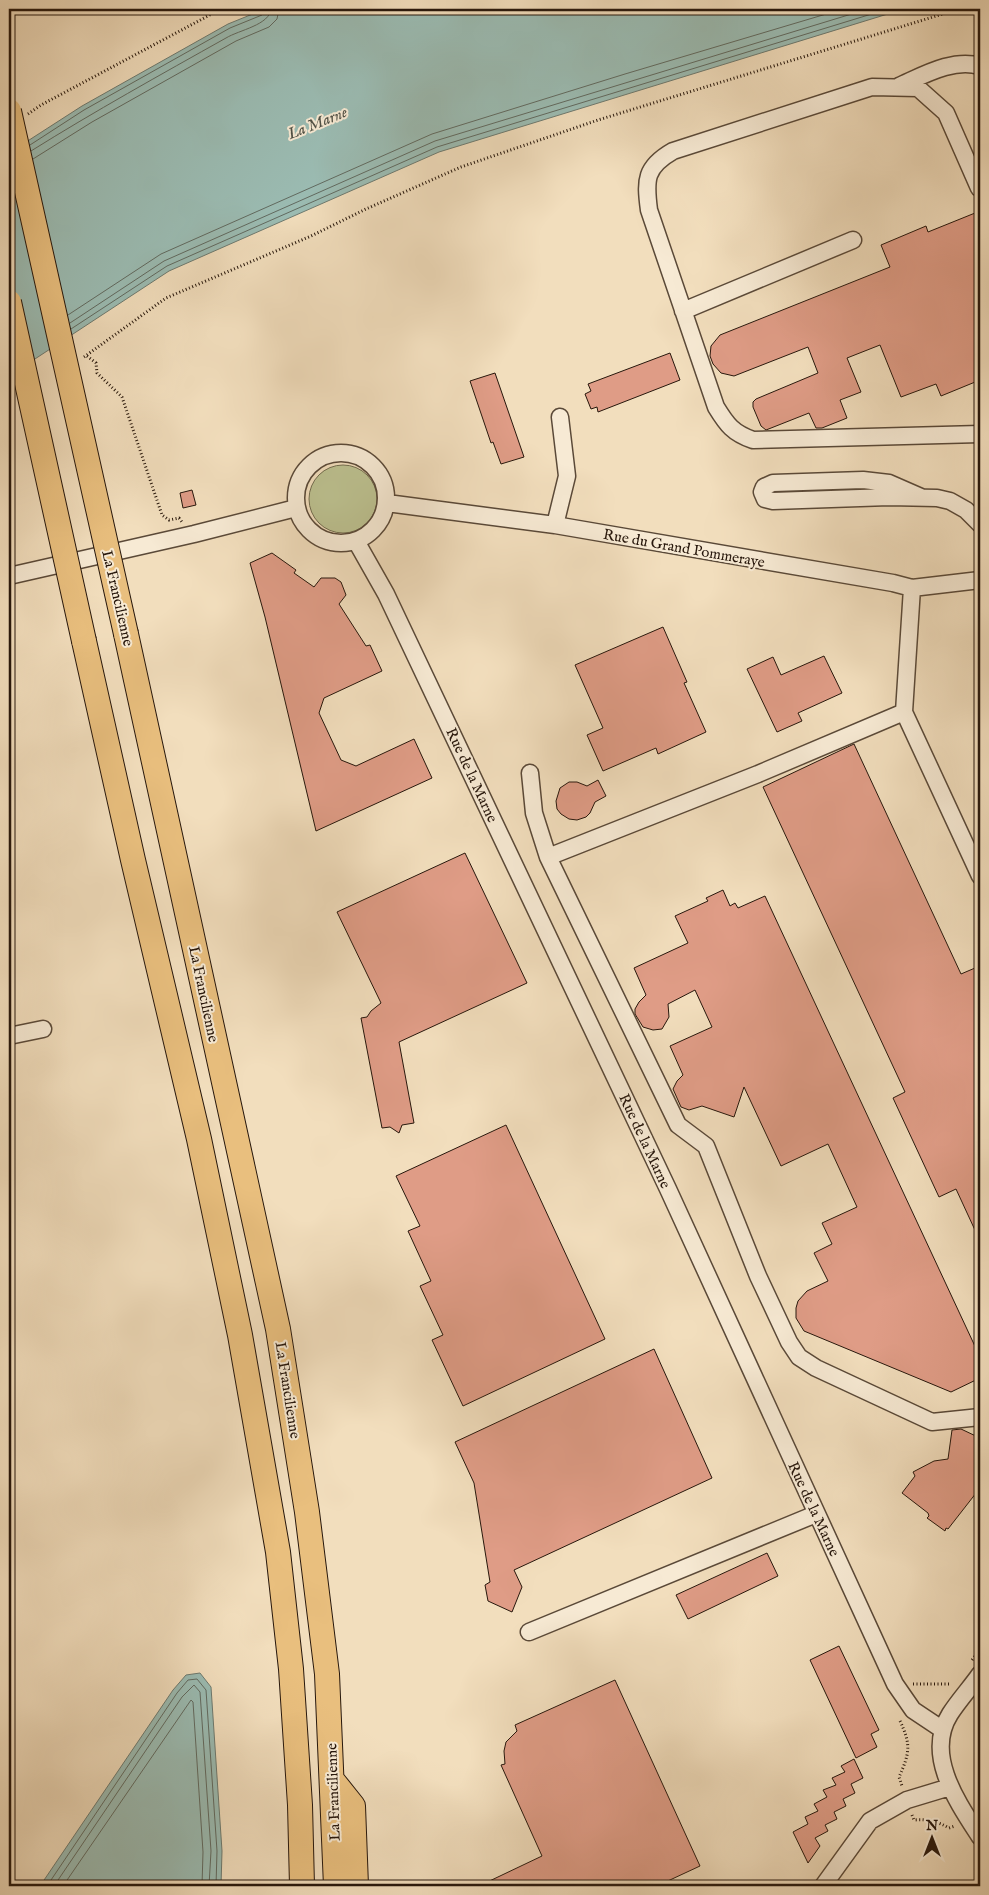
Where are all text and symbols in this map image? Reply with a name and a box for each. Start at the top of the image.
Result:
water label: La Marne [284,103,351,145]
street label: Rue du Grand Pommeraye [602,525,766,572]
street label: La Francilienne [97,548,138,648]
street label: Rue de la Marne [441,725,502,826]
street label: La Francilienne [184,944,223,1044]
street label: Rue de la Marne [614,1091,675,1192]
street label: La Francilienne [270,1340,305,1440]
street label: Rue de la Marne [783,1459,844,1560]
street label: La Francilienne [322,1743,345,1841]
north arrow [906,1812,956,1862]
text: N [925,1817,938,1835]

